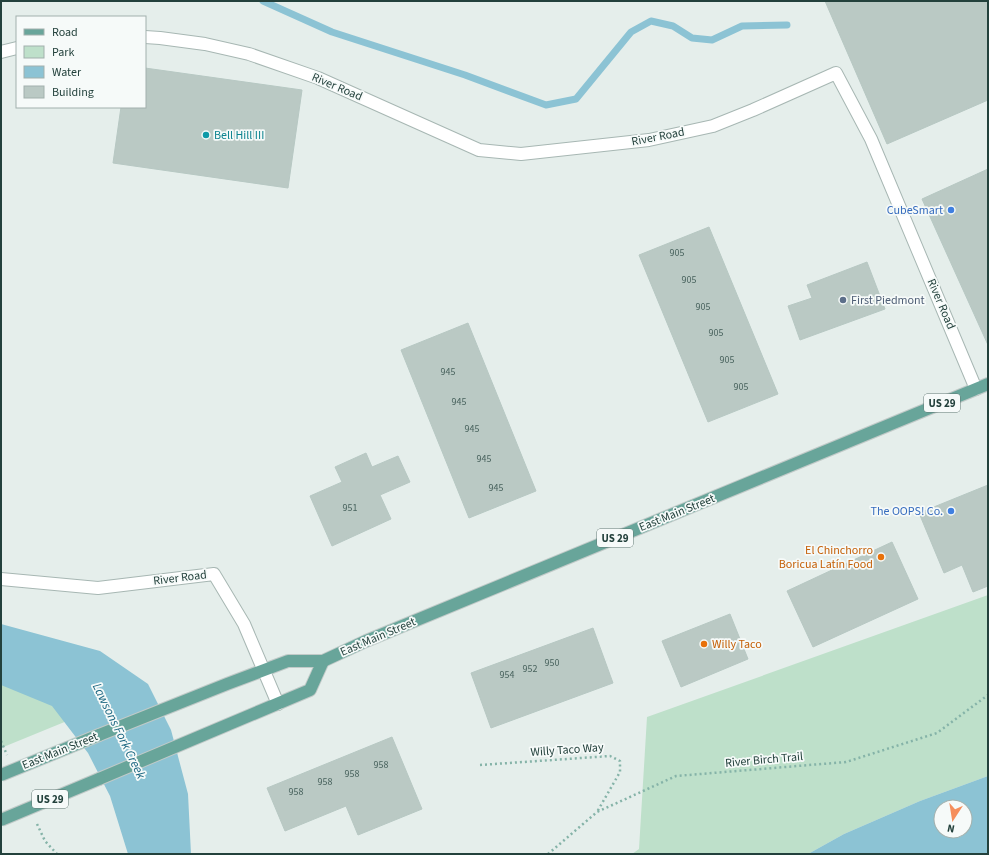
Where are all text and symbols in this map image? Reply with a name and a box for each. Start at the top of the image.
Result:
legend [16,16,146,108]
text: Road [52,24,78,41]
text: Park [52,44,74,61]
text: Water [52,64,82,81]
street label: River Road [309,69,365,105]
text: Building [52,84,94,101]
street label: River Road [630,124,686,150]
place label: Bell Hill III [214,127,264,144]
marker: Bell Hill III [201,130,211,140]
place label: CubeSmart [887,202,943,219]
marker: CubeSmart [946,205,956,215]
house number: 905 [670,246,684,260]
house number: 905 [682,273,696,287]
street label: River Road [923,276,959,332]
place label: First Piedmont [851,292,925,309]
marker: First Piedmont [838,295,848,305]
house number: 905 [696,300,710,314]
house number: 905 [709,326,723,340]
house number: 905 [720,353,734,367]
house number: 945 [441,365,455,379]
house number: 905 [734,380,748,394]
road number: US 29 [924,394,960,412]
house number: 945 [452,395,466,409]
house number: 945 [465,422,479,436]
house number: 945 [477,452,491,466]
house number: 945 [489,481,503,495]
street label: East Main Street [637,490,717,536]
house number: 951 [343,501,357,515]
place label: The OOPS! Co. [871,503,943,520]
marker: The OOPS! Co. [946,506,956,516]
road number: US 29 [597,529,633,547]
place label: El Chinchorro Boricua Latín Food [779,542,873,573]
marker: El Chinchorro Boricua Latín Food [876,552,886,562]
street label: River Road [152,566,208,590]
street label: East Main Street [338,613,418,661]
place label: Willy Taco [712,636,762,653]
marker: Willy Taco [699,639,709,649]
house number: 950 [545,656,559,670]
house number: 952 [523,662,537,676]
house number: 954 [500,668,514,682]
water label: Lawsons Fork Creek [88,680,150,783]
street label: East Main Street [20,728,100,774]
street label: Willy Taco Way [530,739,604,761]
street label: River Birch Trail [724,748,804,772]
house number: 958 [374,758,388,772]
house number: 958 [345,767,359,781]
house number: 958 [318,775,332,789]
house number: 958 [289,785,303,799]
road number: US 29 [32,790,68,808]
north arrow [933,799,973,839]
text: N [946,820,956,836]

